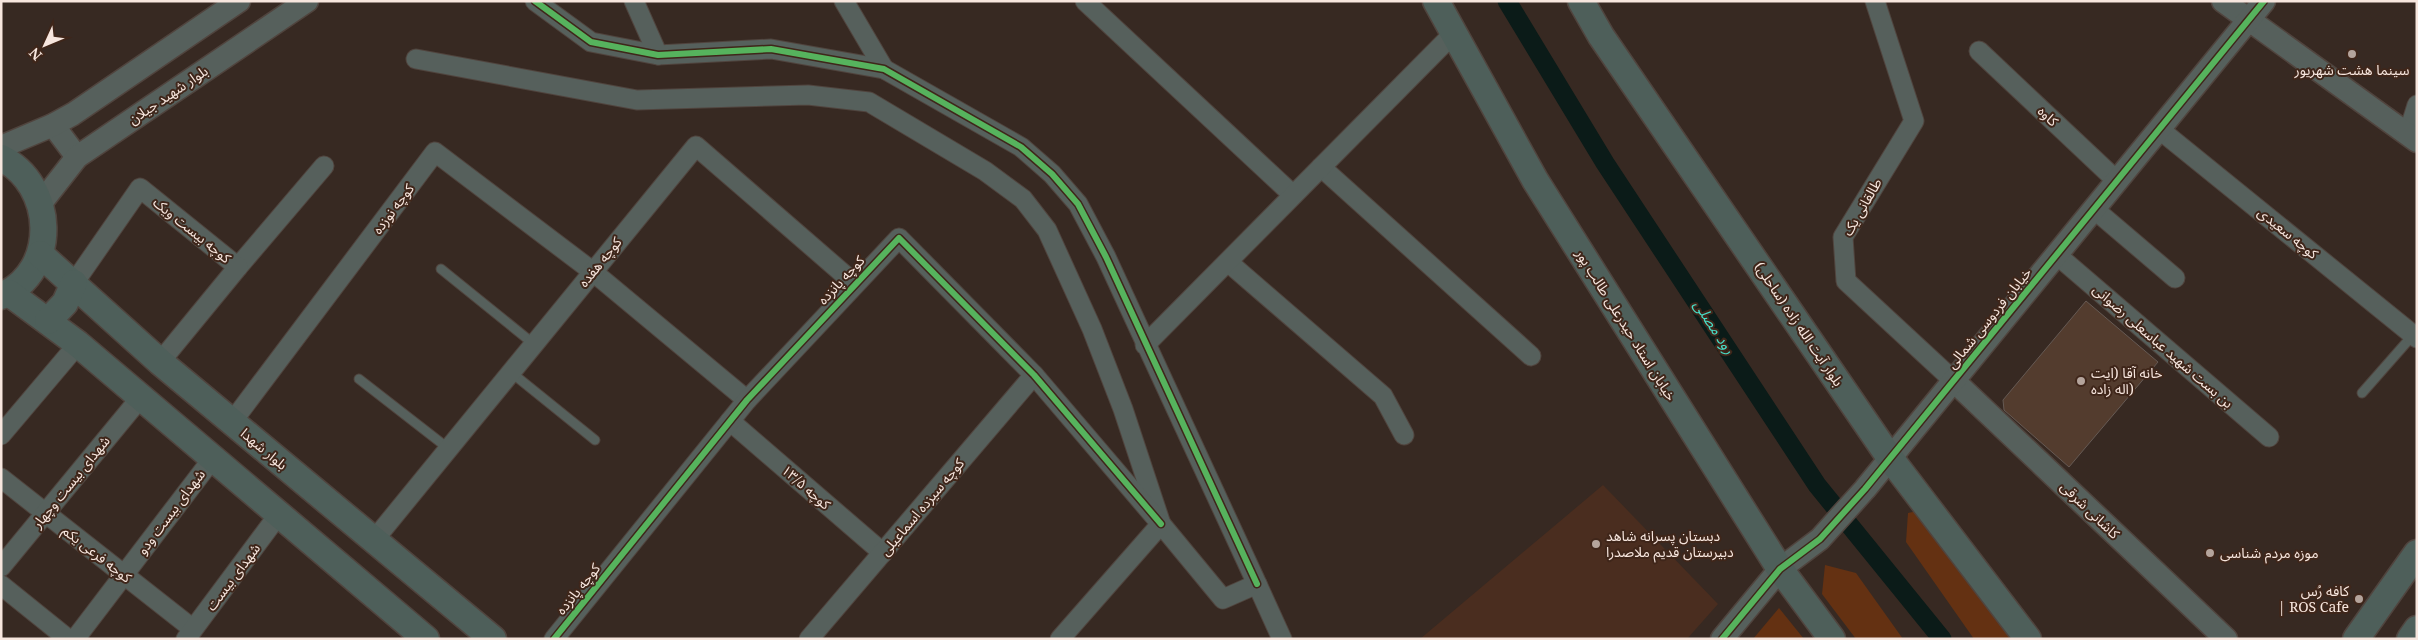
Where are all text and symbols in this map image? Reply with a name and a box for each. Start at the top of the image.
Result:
north arrow [20,20,70,70]
text: N [25,44,46,65]
marker: سینما هشت شهریور [2346,48,2358,60]
place label: سینما هشت شهریور [2294,60,2409,79]
street label: بلوار شهید جیلان [124,61,212,128]
street label: کاوه [2034,101,2063,130]
street label: طالقانی یک [1837,174,1886,239]
street label: کوچه نوزده [367,179,419,238]
street label: کوچه بیست ویک [149,192,235,268]
street label: کوچه سعیدی [2253,202,2323,264]
street label: کوچه هفده [574,233,627,291]
street label: خیابان استاد حیدرعلی طالب پور [1570,244,1681,405]
street label: کوچه پانزده [813,251,869,309]
street label: بلوار آیت الله زاده (ساحلی) [1751,258,1848,390]
street label: خیابان فردوسی شمالی [1942,263,2035,372]
street label: بن بست شهید عباسعلی رضوانی [2089,279,2238,412]
water label: رود مصلی [1690,295,1740,358]
place label: خانه آقا (ایت اله زاده) [2091,363,2162,398]
marker: خانه آقا (ایت اله زاده) [2075,375,2087,387]
street label: بلوار شهدا [237,423,292,474]
street label: شهدای بیست وچهار [27,431,115,533]
street label: کوچه سیزده اسماعیلی [875,454,969,560]
street label: کوچه ۱۳/۵ [777,460,835,514]
street label: شهدای بیست ودو [132,465,209,558]
street label: کاشانی شرقی [2057,477,2124,543]
street label: کوچه فرعی یکم [58,521,136,588]
place label: دبستان پسرانه شاهد دبیرستان قدیم ملاصدرا [1606,526,1734,563]
marker: دبستان پسرانه شاهد دبیرستان قدیم ملاصدرا [1590,538,1602,550]
street label: شهدای بیست [201,539,264,614]
place label: موزه مردم شناسی [2220,543,2319,564]
marker: موزه مردم شناسی [2204,547,2216,559]
street label: کوچه پانزده [551,559,605,619]
place label: کافه رُس | ROS Cafe [2278,581,2349,616]
marker: کافه رُس | ROS Cafe [2353,593,2365,605]

